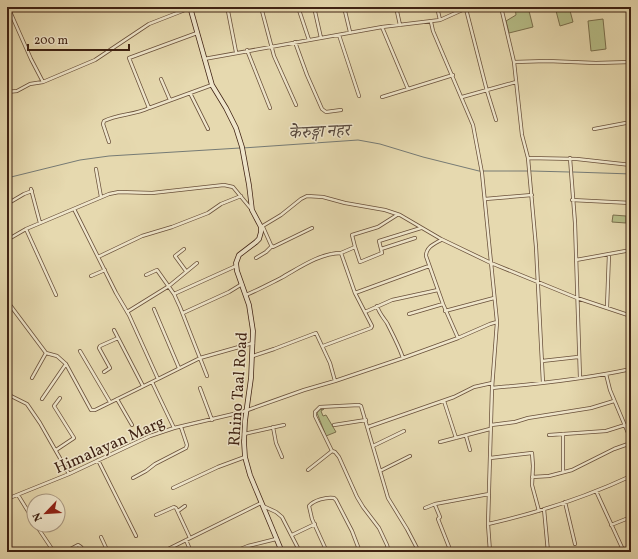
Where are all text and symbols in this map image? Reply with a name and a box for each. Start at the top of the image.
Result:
scale bar [28,26,129,52]
text: 200 m [34,33,68,49]
water label: केेरुङ्गा नहर [288,119,354,146]
street label: Rhino Taal Road [224,331,254,447]
street label: Himalayan Marg [51,412,168,480]
north arrow [26,493,66,533]
text: N [30,510,47,523]

